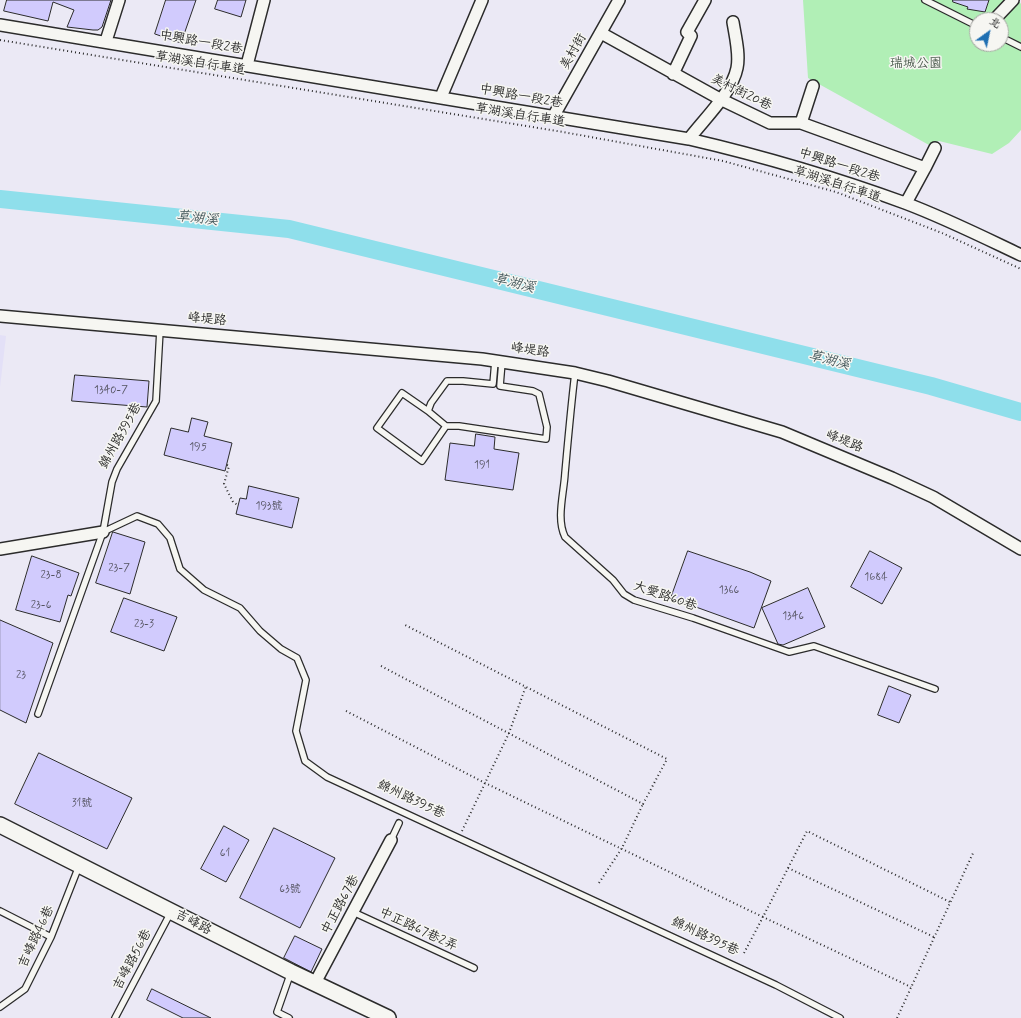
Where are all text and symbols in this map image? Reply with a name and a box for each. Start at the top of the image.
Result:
north arrow [969,12,1009,52]
text: 北 [987,14,1003,32]
street label: 中興路一段2巷 [158,28,244,58]
street label: 美村街 [557,31,591,73]
street label: 草湖溪自行車道 [154,49,246,79]
park label: 瑞城公園 [890,56,942,72]
street label: 美村街20巷 [708,72,774,114]
street label: 中興路一段2巷 [478,82,564,112]
street label: 草湖溪自行車道 [474,101,566,131]
street label: 中興路一段2巷 [796,146,882,186]
street label: 草湖溪自行車道 [791,164,883,206]
water label: 草湖溪 [175,208,219,230]
water label: 草湖溪 [492,271,536,297]
street label: 峰堤路 [187,311,227,329]
street label: 峰堤路 [510,341,550,361]
water label: 草湖溪 [807,348,851,374]
house number: 1340-7 [94,384,128,398]
street label: 錦州路395巷 [97,400,145,472]
street label: 峰堤路 [823,427,865,457]
house number: 195 [189,441,207,455]
house number: 191 [474,459,490,473]
house number: 193號 [256,500,282,514]
house number: 23-7 [108,562,130,576]
house number: 23-8 [40,569,62,583]
house number: 1684 [864,571,888,585]
street label: 大愛路60巷 [631,579,699,615]
house number: 1366 [719,584,739,598]
house number: 23-6 [31,599,51,613]
house number: 1346 [782,610,804,624]
house number: 23-3 [134,618,154,632]
house number: 23 [16,669,26,683]
street label: 錦州路395巷 [375,778,447,822]
house number: 31號 [72,797,92,811]
house number: 61 [220,847,230,861]
street label: 中正路67巷 [319,873,363,937]
house number: 63號 [279,883,301,897]
street label: 吉峰路46巷 [16,903,58,971]
street label: 中正路67巷2弄 [376,905,460,955]
street label: 吉峰路 [172,907,214,939]
street label: 錦州路395巷 [669,915,741,959]
street label: 吉峰路56巷 [110,927,156,993]

